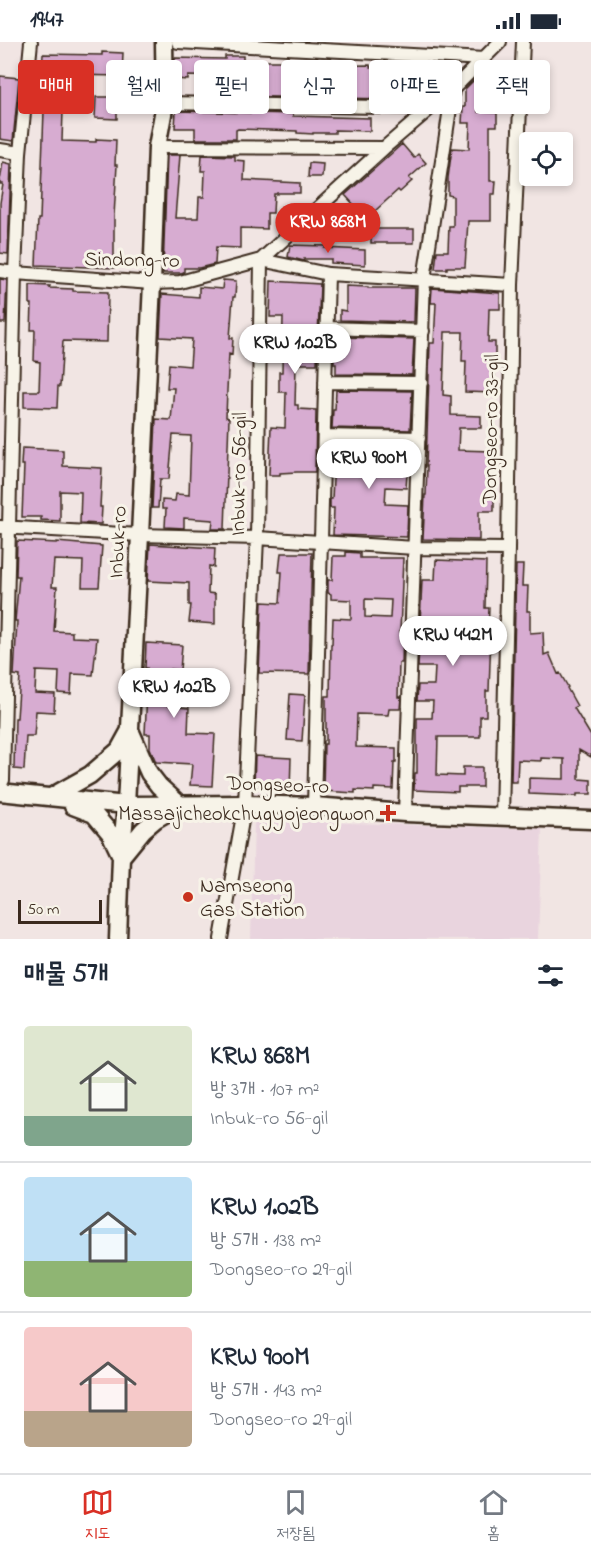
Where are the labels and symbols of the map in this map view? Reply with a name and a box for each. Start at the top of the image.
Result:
pin: KRW 868M [266,203,390,254]
street label: Sindong-ro [84,245,180,279]
pin: KRW 1.02B [226,324,364,375]
street label: Dongseo-ro 33-gil [476,354,510,505]
street label: Inbuk-ro 56-gil [224,412,258,536]
pin: KRW 900M [307,439,431,490]
street label: Inbuk-ro [102,505,136,579]
pin: KRW 442M [391,616,515,667]
pin: KRW 1.02B [105,668,243,719]
street label: Dongseo-ro [225,769,330,805]
place label: Massajicheokchugyojeongwon [118,800,374,832]
marker: Massajicheokchugyojeongwon [379,804,397,822]
place label: Namseong Gas Station [200,872,304,926]
marker: Namseong Gas Station [181,890,195,904]
scale bar [18,897,102,924]

